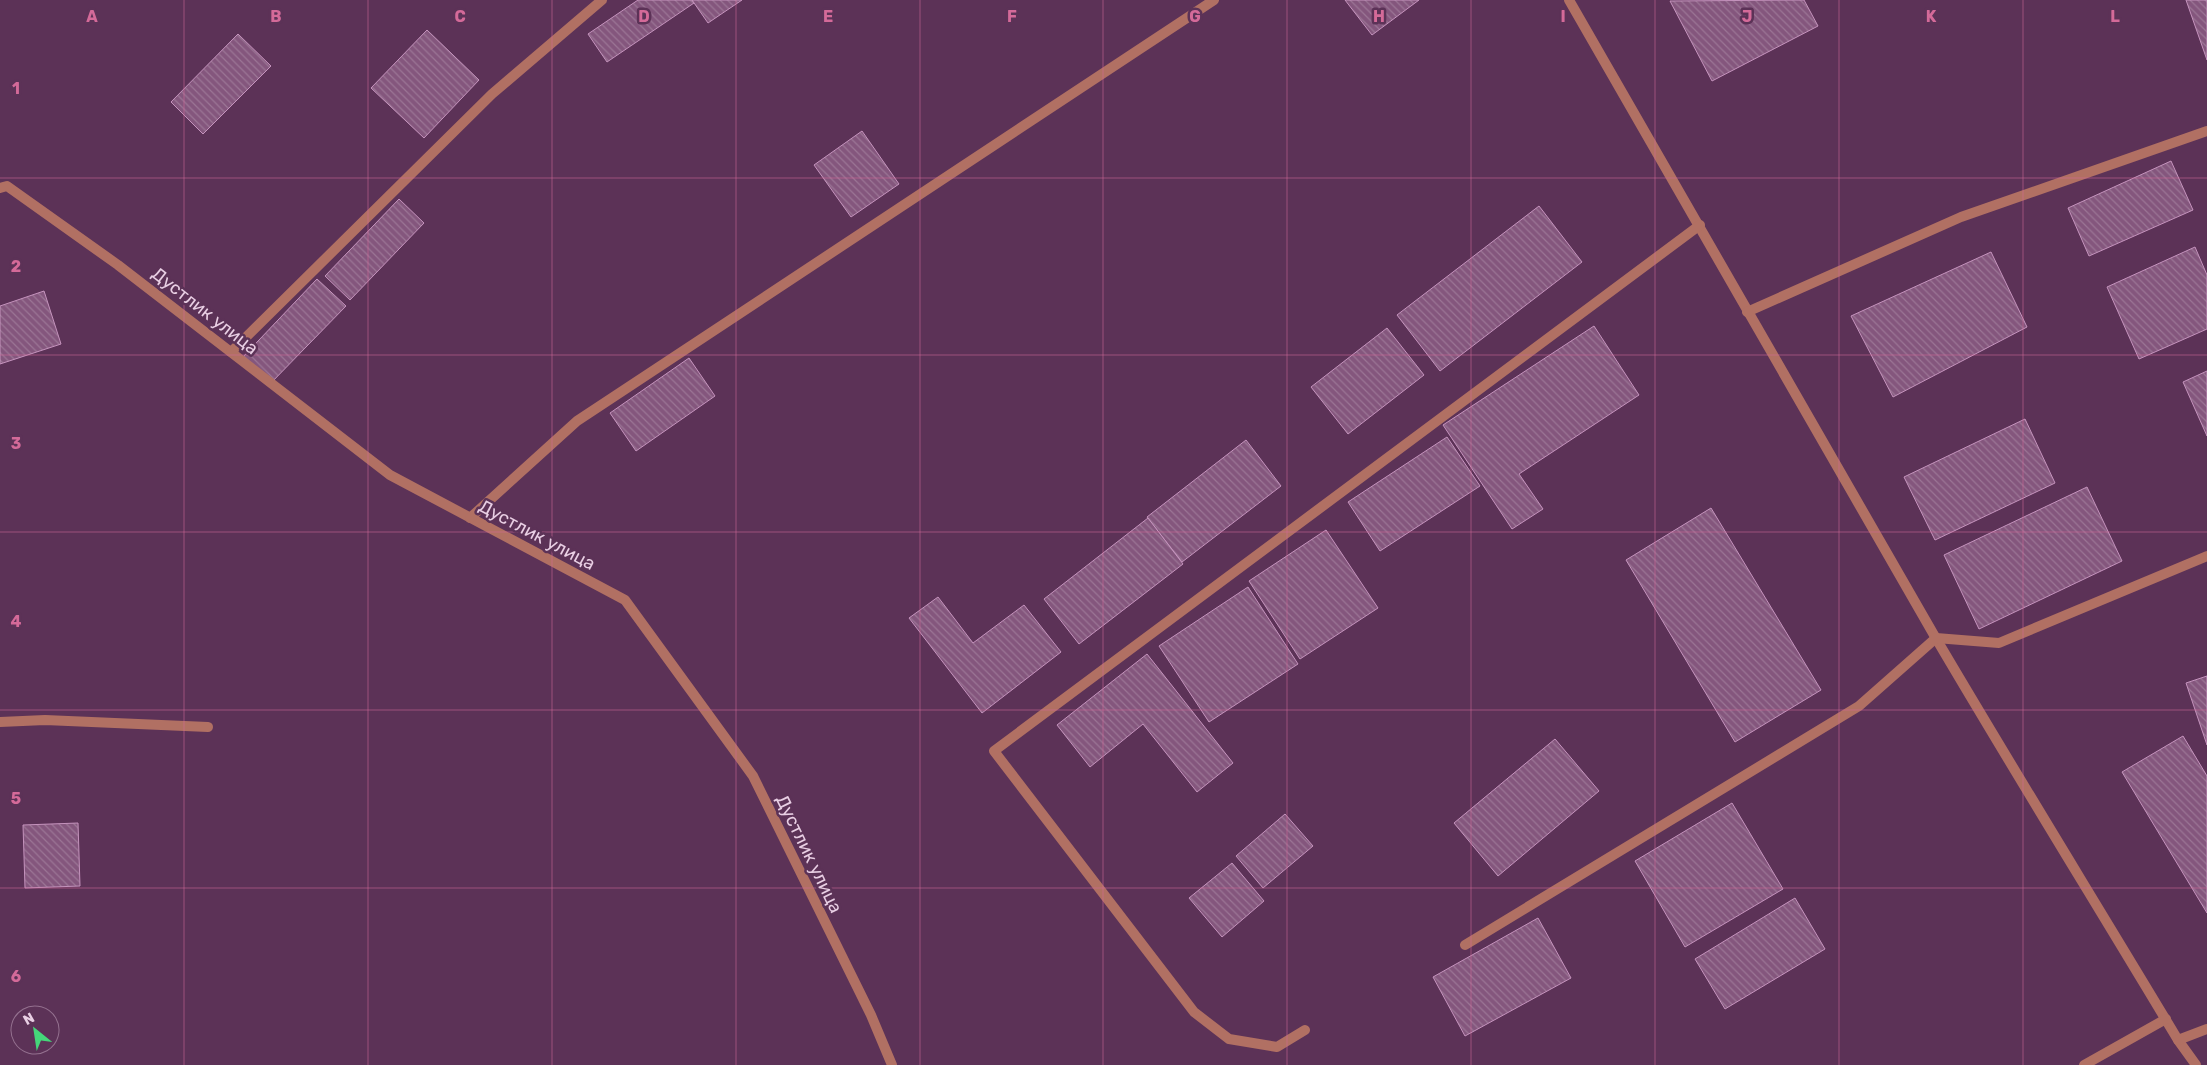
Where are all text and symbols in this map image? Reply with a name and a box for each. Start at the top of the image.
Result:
text: A [86,7,98,26]
text: B [270,7,282,26]
text: C [454,7,466,26]
text: D [638,7,650,26]
text: E [823,7,833,26]
text: F [1007,7,1017,26]
text: G [1189,7,1201,26]
text: H [1373,7,1385,26]
text: I [1560,7,1566,26]
text: J [1742,7,1752,26]
text: K [1926,7,1937,26]
text: L [2110,7,2120,26]
text: 1 [12,79,20,98]
text: 2 [11,257,21,276]
street label: Дустлик улица [148,263,262,359]
text: 3 [11,434,21,453]
street label: Дустлик улица [475,495,599,575]
text: 4 [11,612,22,631]
text: 5 [11,789,21,808]
street label: Дустлик улица [771,791,847,917]
text: 6 [11,967,21,986]
north arrow [10,1005,60,1055]
text: N [20,1009,37,1029]

